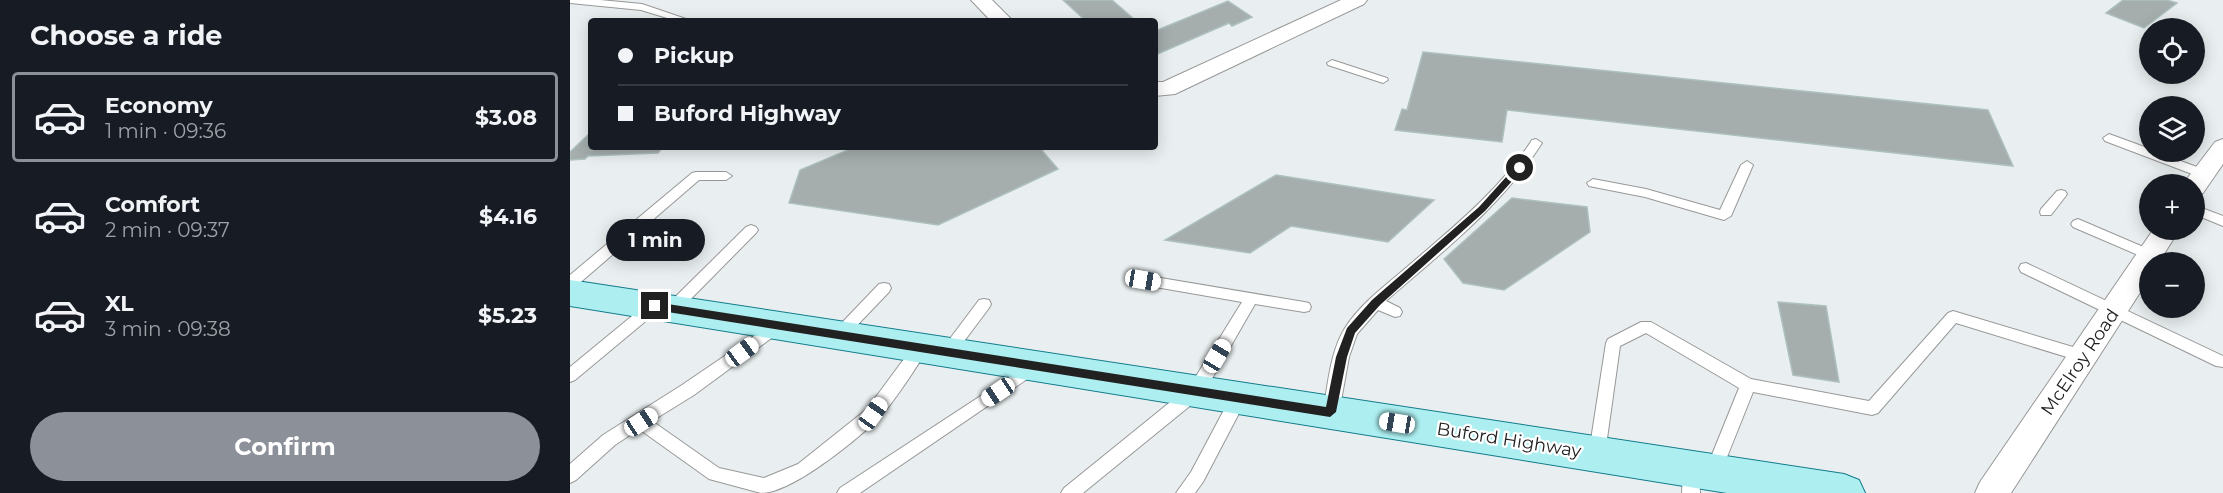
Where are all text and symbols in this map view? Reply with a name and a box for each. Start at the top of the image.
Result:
map controls [2139,18,2205,318]
button: locate [2139,18,2205,84]
text: Choose a ride [30,19,222,52]
text: Pickup [654,42,734,69]
icon: car [33,90,87,144]
text: Economy [105,92,213,119]
button: layers [2139,96,2205,162]
text: Buford Highway [654,100,841,127]
text: $3.08 [475,104,537,131]
text: 1 min · 09:36 [105,119,226,143]
route start [1506,154,1533,181]
button: + [2139,174,2205,240]
icon: car [33,189,87,243]
text: Comfort [105,191,200,218]
text: $4.16 [479,203,537,230]
text: 2 min · 09:37 [105,218,230,242]
callout: 1 min [606,219,704,261]
text: 1 min [628,228,683,252]
button: − [2139,252,2205,318]
car [1124,268,1162,292]
icon: car [33,288,87,342]
text: XL [105,290,134,317]
route end [641,292,668,319]
text: $5.23 [478,302,537,329]
street label: McElroy Road [2036,305,2124,419]
text: 3 min · 09:38 [105,317,231,341]
car [722,334,762,370]
car [1200,336,1234,376]
car [978,374,1018,410]
car [855,394,891,434]
car [621,405,661,439]
car [1378,411,1416,435]
button: Confirm [30,412,540,481]
street label: Buford Highway [1435,418,1583,462]

